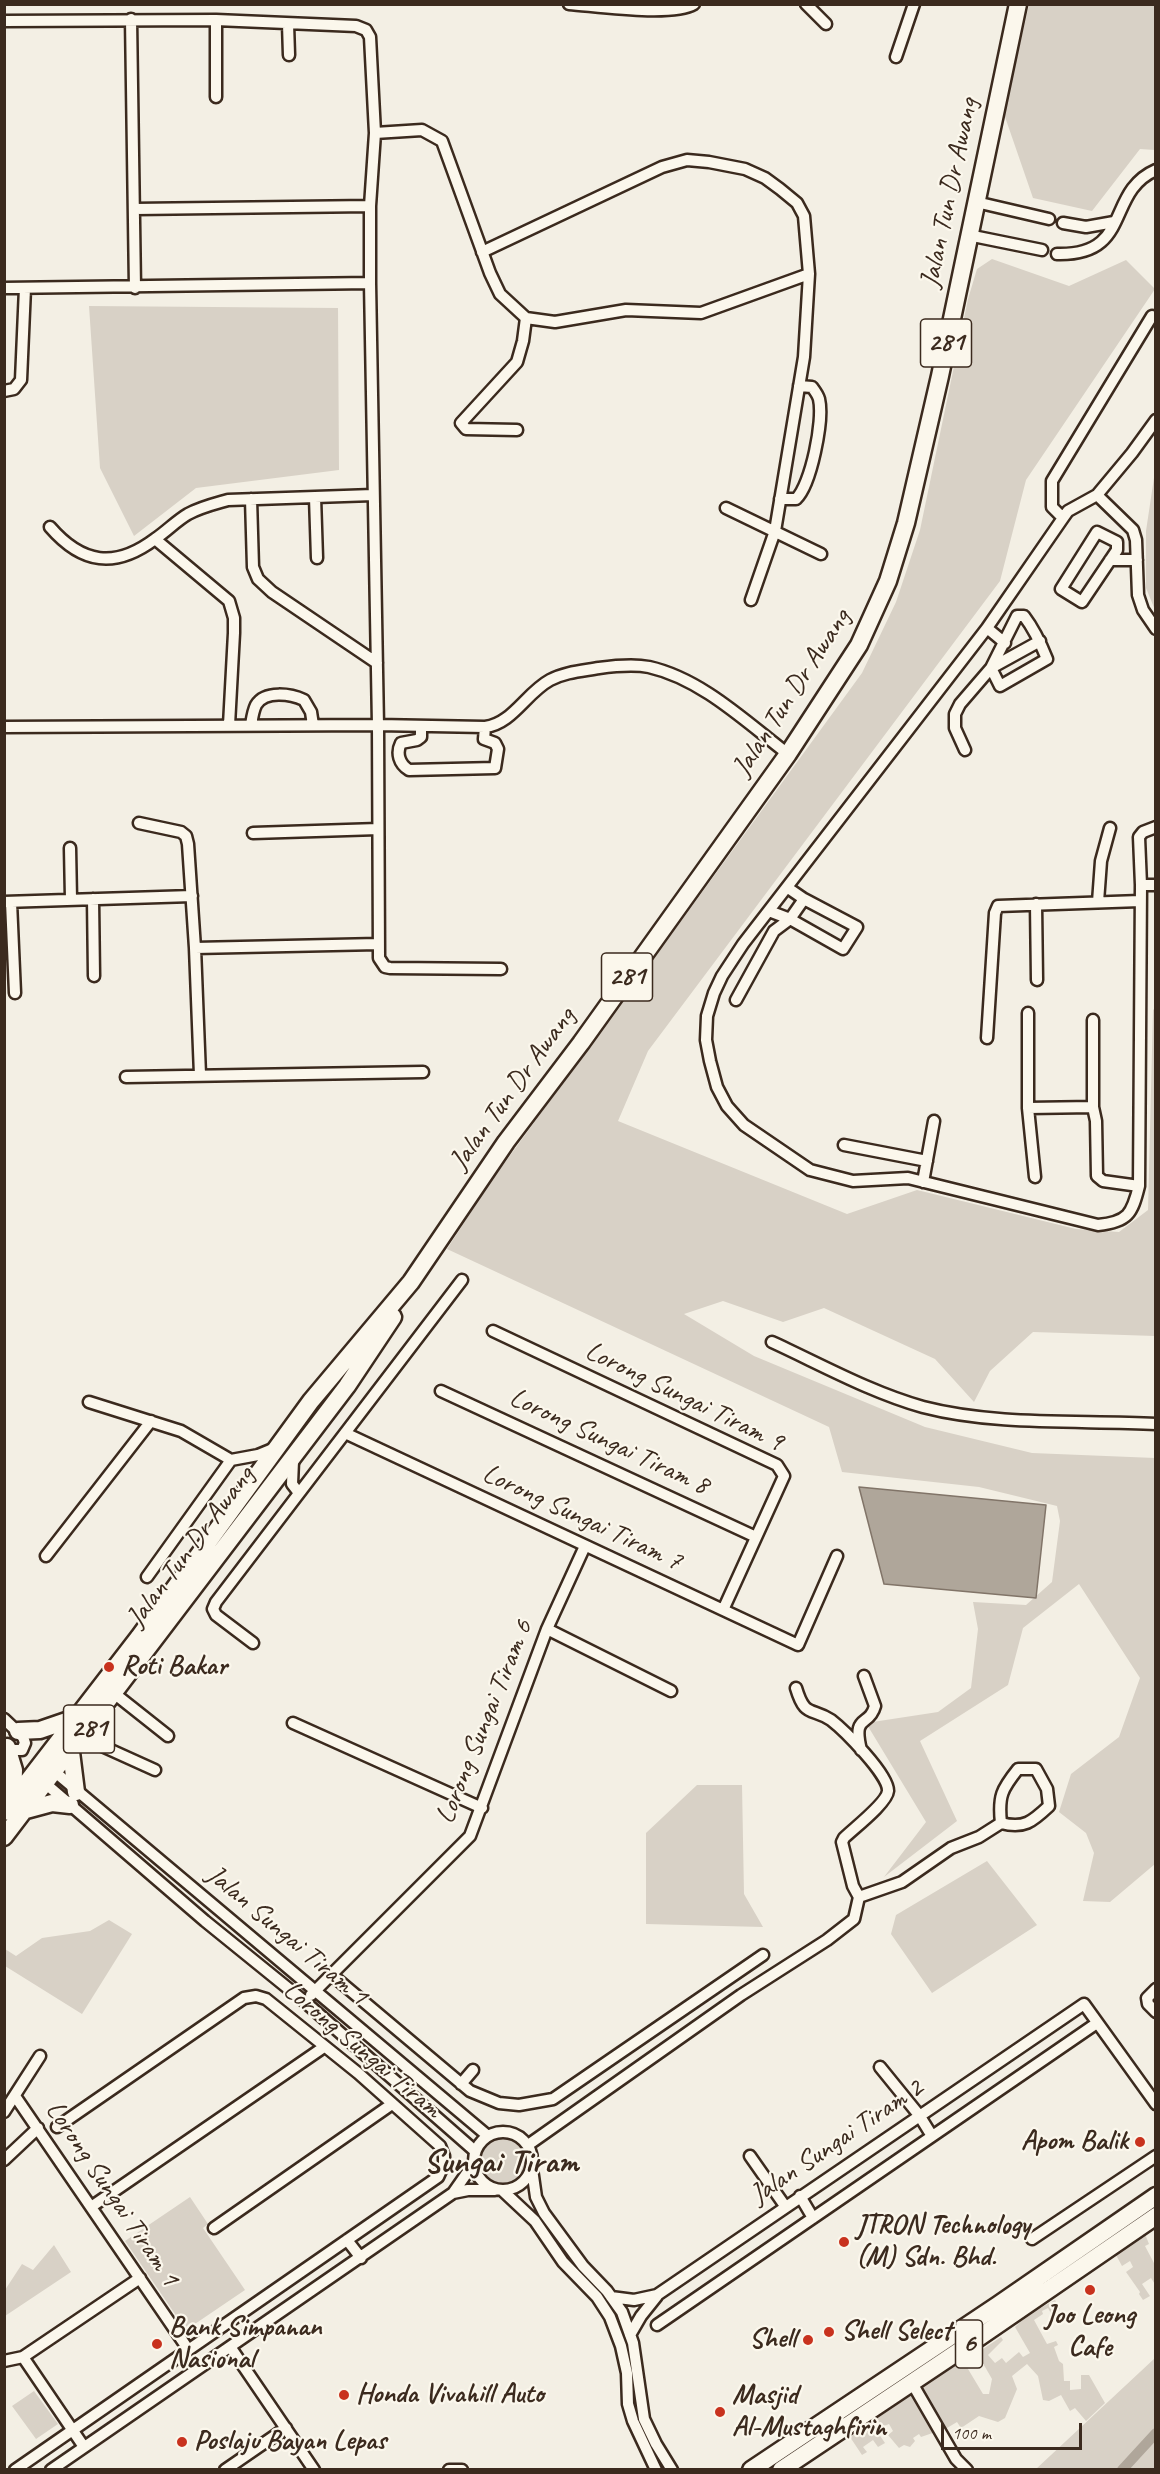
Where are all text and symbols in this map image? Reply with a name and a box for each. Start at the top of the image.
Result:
street label: Jalan Tun Dr Awang [914,95,986,291]
road number: 281 [920,319,972,367]
street label: Jalan Tun Dr Awang [725,603,859,783]
road number: 281 [602,953,652,1001]
street label: Jalan Tun Dr Awang [443,1001,583,1177]
street label: Lorong Sungai Tiram 9 [579,1335,789,1459]
street label: Lorong Sungai Tiram 8 [504,1381,714,1503]
street label: Lorong Sungai Tiram 7 [477,1457,687,1579]
street label: Jalan Tun Dr Awang [120,1460,262,1634]
street label: Lorong Sungai Tiram 6 [429,1615,541,1829]
place label: Roti Bakar [121,1650,227,1684]
marker: Roti Bakar [102,1660,116,1674]
road number: 281 [64,1705,115,1753]
street label: Jalan Sungai Tiram 1 [199,1859,375,2013]
street label: Lorong Sungai Tiram [276,1974,448,2126]
street label: Jalan Sungai Tiram 2 [744,2072,930,2212]
street label: Lorong Sungai Tiram 1 [38,2095,186,2293]
place label: Apom Balik [1021,2125,1128,2159]
marker: Apom Balik [1133,2135,1147,2149]
district label: Sungai Tiram [424,2143,578,2183]
place label: JTRON Technology (M) Sdn. Bhd. [856,2209,1030,2275]
marker: JTRON Technology (M) Sdn. Bhd. [837,2235,851,2249]
marker: Joo Leong Cafe [1083,2283,1097,2297]
place label: Joo Leong Cafe [1045,2299,1135,2365]
place label: Bank Simpanan Nasional [169,2311,322,2377]
place label: Shell Select [841,2315,951,2349]
road number: 6 [956,2320,982,2368]
place label: Shell [749,2323,796,2357]
marker: Shell Select [822,2325,836,2339]
marker: Shell [801,2333,815,2347]
marker: Bank Simpanan Nasional [150,2337,164,2351]
place label: Honda Vivahill Auto [356,2378,544,2412]
place label: Masjid Al-Mustaghfirin [732,2379,886,2445]
marker: Honda Vivahill Auto [337,2388,351,2402]
marker: Masjid Al-Mustaghfirin [713,2405,727,2419]
scale bar [944,2411,1085,2449]
text: 100 m [952,2422,991,2444]
place label: Poslaju Bayan Lepas [194,2425,386,2459]
marker: Poslaju Bayan Lepas [175,2435,189,2449]

